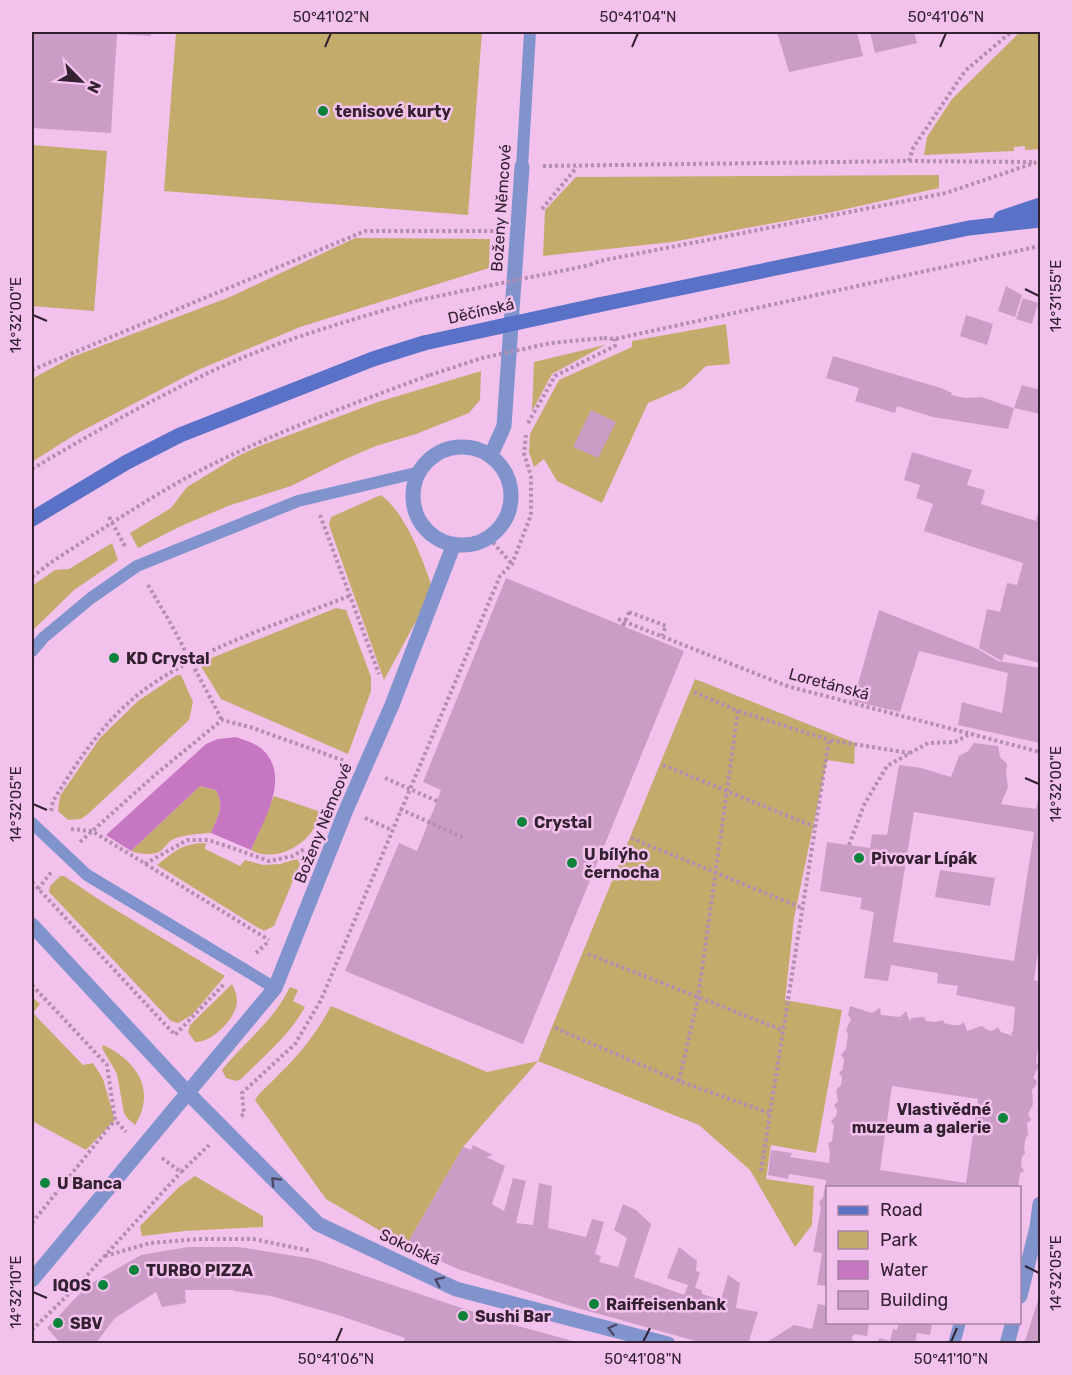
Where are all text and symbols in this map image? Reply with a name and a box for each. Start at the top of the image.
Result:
text: 50°41'02"N [293,8,369,26]
text: 50°41'04"N [600,8,676,26]
text: 50°41'06"N [908,8,984,26]
north arrow [51,51,111,111]
text: N [83,78,105,96]
place label: tenisové kurty [335,102,452,121]
marker: tenisové kurty [316,104,330,118]
street label: Boženy Němcové [487,143,515,273]
text: 14°31'55"E [1047,260,1065,332]
text: 14°32'00"E [7,277,25,353]
street label: Děčínská [446,294,516,328]
place label: KD Crystal [126,649,210,668]
marker: KD Crystal [107,651,121,665]
street label: Loretánská [787,664,871,704]
text: 14°32'00"E [1047,746,1065,822]
street label: Boženy Němcové [290,760,356,886]
text: 14°32'05"E [7,766,25,842]
place label: Crystal [534,813,592,832]
marker: Crystal [515,815,529,829]
place label: U bílýho černocha [584,845,660,882]
place label: Pivovar Lípák [871,849,978,868]
marker: Pivovar Lípák [852,851,866,865]
marker: U bílýho černocha [565,856,579,870]
place label: Vlastivědné muzeum a galerie [852,1100,991,1137]
marker: Vlastivědné muzeum a galerie [996,1111,1010,1125]
place label: U Banca [57,1174,122,1193]
marker: U Banca [38,1176,52,1190]
one-way arrow [272,1177,283,1188]
legend [826,1186,1021,1324]
text: Road [880,1199,923,1221]
street label: Sokolská [376,1225,444,1269]
text: Park [880,1229,918,1251]
text: 14°32'05"E [1047,1235,1065,1311]
text: 14°32'10"E [7,1255,25,1329]
text: Water [880,1259,928,1281]
place label: TURBO PIZZA [146,1261,254,1280]
marker: TURBO PIZZA [127,1263,141,1277]
place label: IQOS [52,1276,91,1295]
one-way arrow [435,1276,446,1288]
marker: IQOS [96,1278,110,1292]
text: Building [880,1289,948,1311]
place label: Raiffeisenbank [606,1295,726,1314]
marker: Raiffeisenbank [587,1297,601,1311]
place label: Sushi Bar [475,1307,552,1326]
marker: Sushi Bar [456,1309,470,1323]
place label: SBV [70,1314,103,1333]
marker: SBV [51,1316,65,1330]
one-way arrow [607,1323,617,1336]
text: 50°41'06"N [298,1350,374,1368]
text: 50°41'08"N [604,1350,682,1368]
text: 50°41'10"N [914,1350,988,1368]

